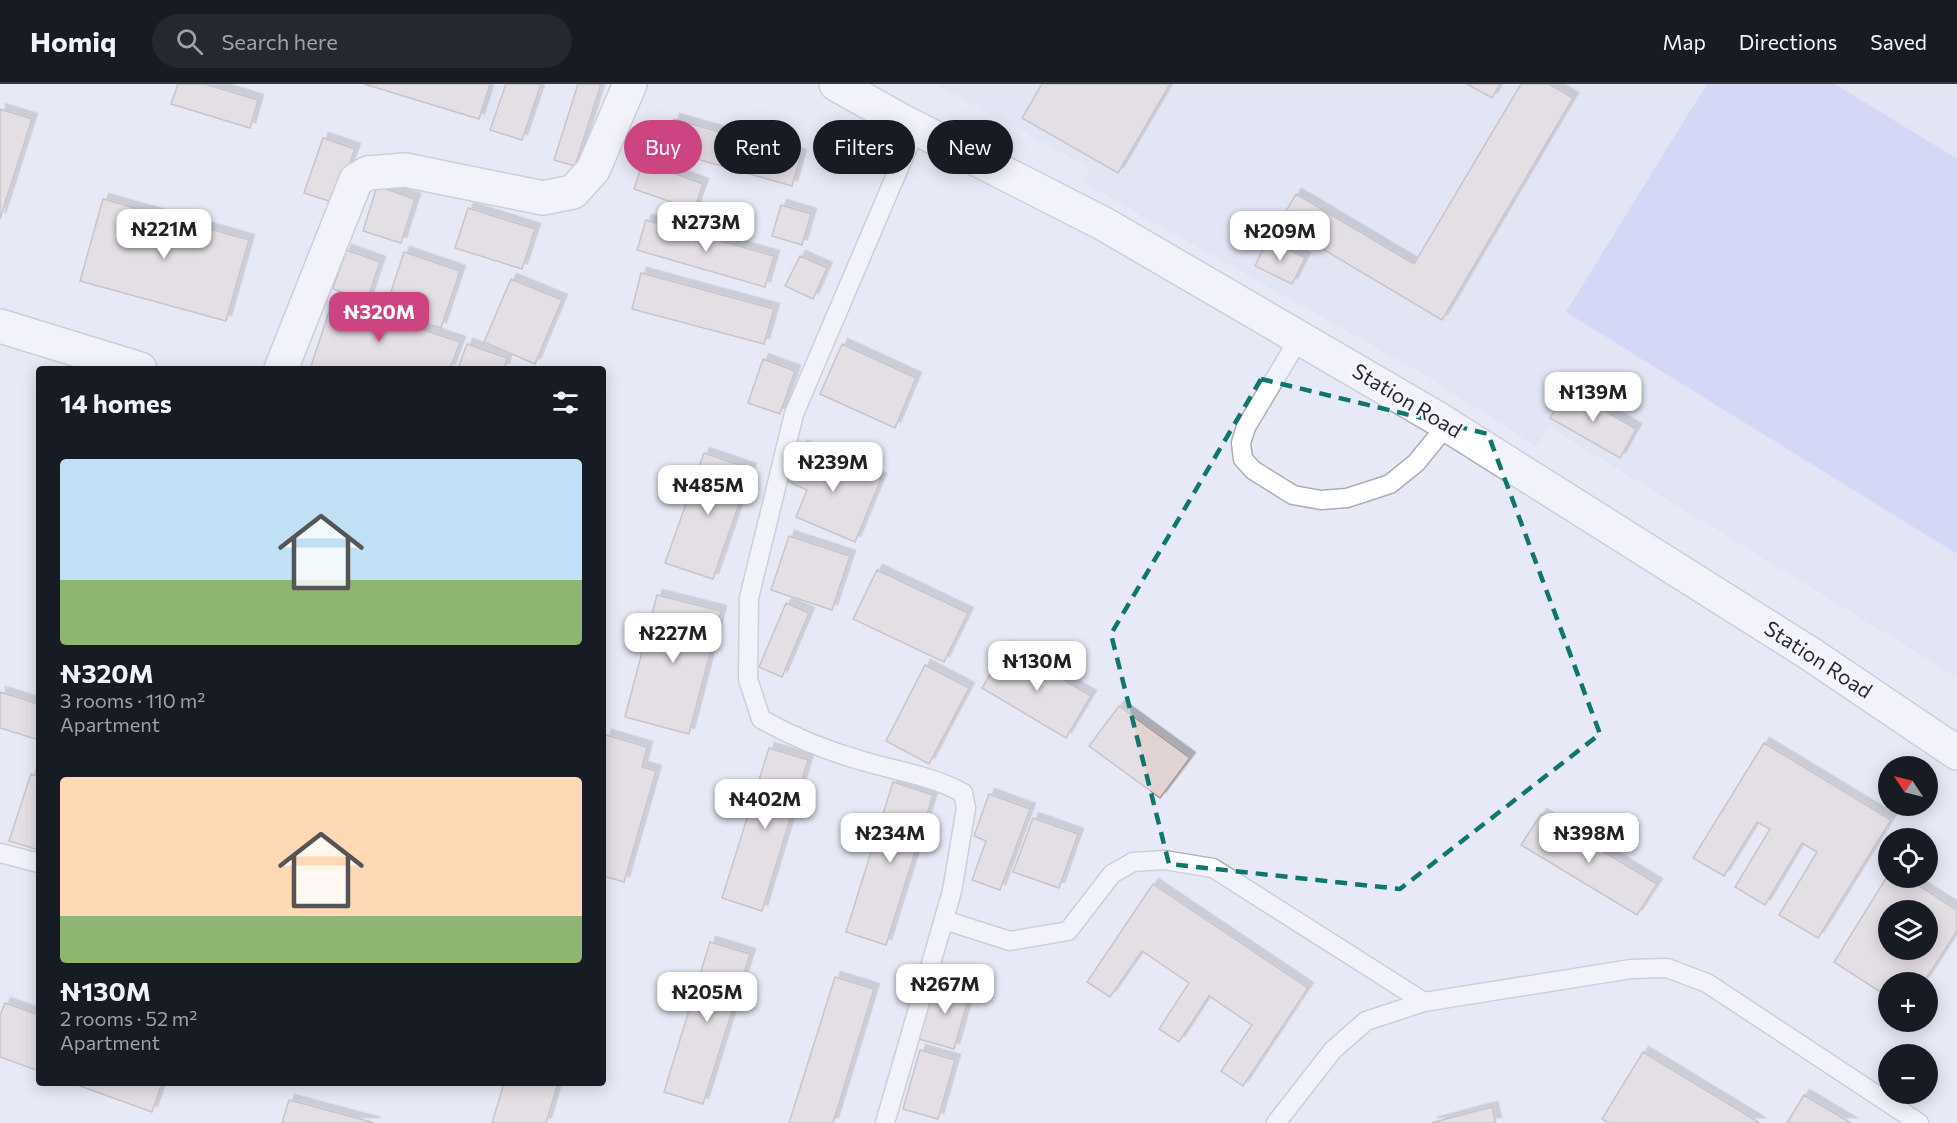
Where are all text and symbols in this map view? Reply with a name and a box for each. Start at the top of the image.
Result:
search box [152,14,572,68]
text: Homiq [30,24,116,58]
icon: search [173,25,206,58]
text: Search here [221,28,338,55]
text: Map [1663,29,1706,54]
text: Directions [1739,29,1837,54]
text: Saved [1870,29,1927,54]
chip: Buy [624,120,702,174]
chip: Rent [714,120,801,174]
chip: Filters [813,120,915,174]
chip: New [927,120,1013,174]
pin: ₦273M [664,202,748,253]
pin: ₦221M [122,209,206,260]
text: ₦273M [671,209,741,233]
pin: ₦209M [1238,211,1322,262]
text: ₦221M [130,216,198,240]
text: ₦209M [1244,218,1316,242]
pin: ₦320M [337,292,421,343]
text: ₦320M [343,299,415,323]
street label: Station Road [1348,357,1467,442]
pin: ₦139M [1551,372,1635,423]
text: ₦139M [1559,379,1627,403]
icon: filters [549,386,582,419]
text: 14 homes [60,387,172,418]
pin: ₦239M [791,442,875,493]
text: ₦239M [798,449,868,473]
pin: ₦485M [666,465,750,516]
text: ₦485M [672,472,744,496]
icon: home [267,498,375,606]
pin: ₦227M [631,613,715,664]
street label: Station Road [1760,615,1877,703]
text: ₦227M [638,620,708,644]
pin: ₦130M [995,641,1079,692]
text: ₦130M [1002,648,1072,672]
text: ₦320M [60,657,153,688]
text: 3 rooms · 110 m² [60,688,205,712]
text: Apartment [60,712,160,736]
north arrow [1878,756,1938,816]
map controls [1878,756,1938,1104]
pin: ₦402M [723,779,807,830]
text: ₦402M [729,786,801,810]
pin: ₦234M [848,813,932,864]
pin: ₦398M [1547,813,1631,864]
icon: home [267,816,375,924]
text: ₦234M [855,820,925,844]
text: ₦398M [1553,820,1625,844]
button: locate [1878,828,1938,888]
button: layers [1878,900,1938,960]
pin: ₦267M [903,964,987,1015]
text: ₦267M [910,971,980,995]
pin: ₦205M [665,972,749,1023]
button: + [1878,972,1938,1032]
text: ₦130M [60,975,151,1006]
text: ₦205M [671,979,743,1003]
text: 2 rooms · 52 m² [60,1006,197,1030]
text: Apartment [60,1030,160,1054]
button: − [1878,1044,1938,1104]

